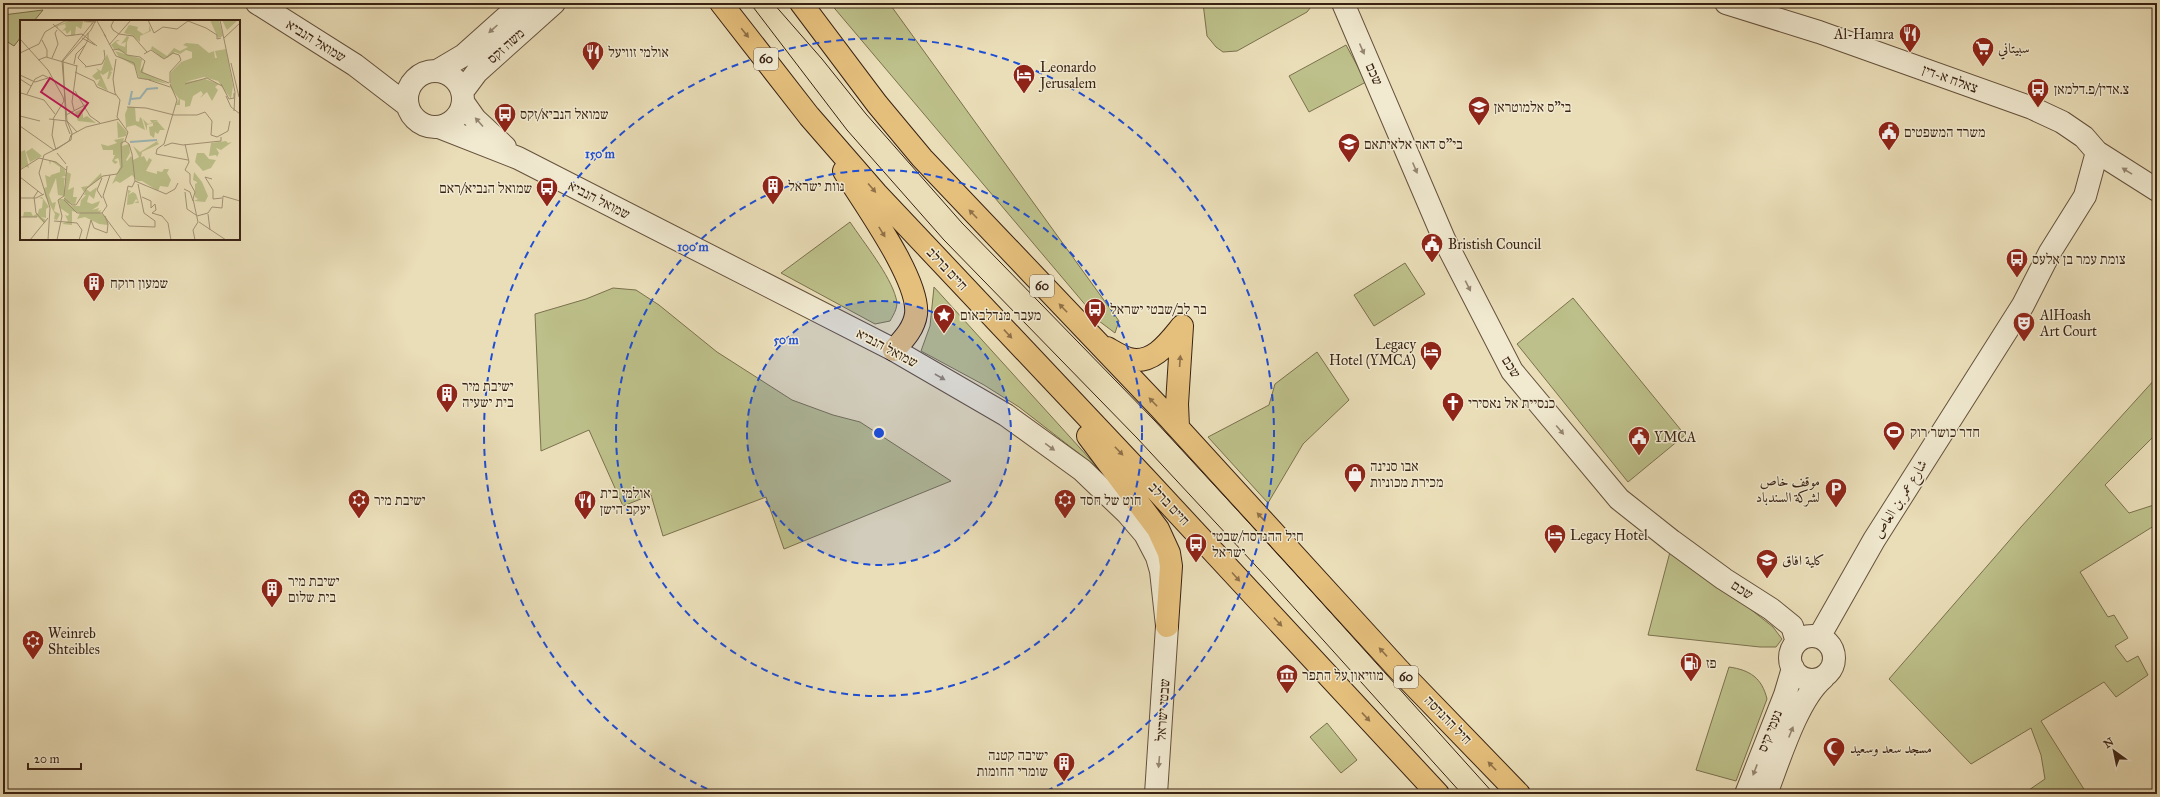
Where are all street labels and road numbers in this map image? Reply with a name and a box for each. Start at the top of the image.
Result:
street label: שמואל הנביא [283,16,349,66]
street label: משה זקס [484,25,528,67]
road number: 60 [754,48,778,70]
street label: שכם [1362,60,1387,88]
street label: צאלח א-דין [1920,61,1980,97]
street label: שמואל הנביא [565,177,633,223]
street label: חיים ברלב [923,244,971,294]
road number: 60 [1030,275,1054,297]
street label: שמואל הנביא [853,325,921,371]
street label: שכם [1498,353,1524,382]
street label: شارع عمر بن العاص [1869,457,1933,543]
street label: חיים ברלב [1145,479,1193,529]
street label: שכם [1728,577,1757,604]
road number: 60 [1394,666,1418,688]
street label: שבטי ישראל [1152,678,1174,742]
street label: חיל ההנדסה [1421,692,1475,748]
street label: נעמי קיס [1754,708,1786,754]

